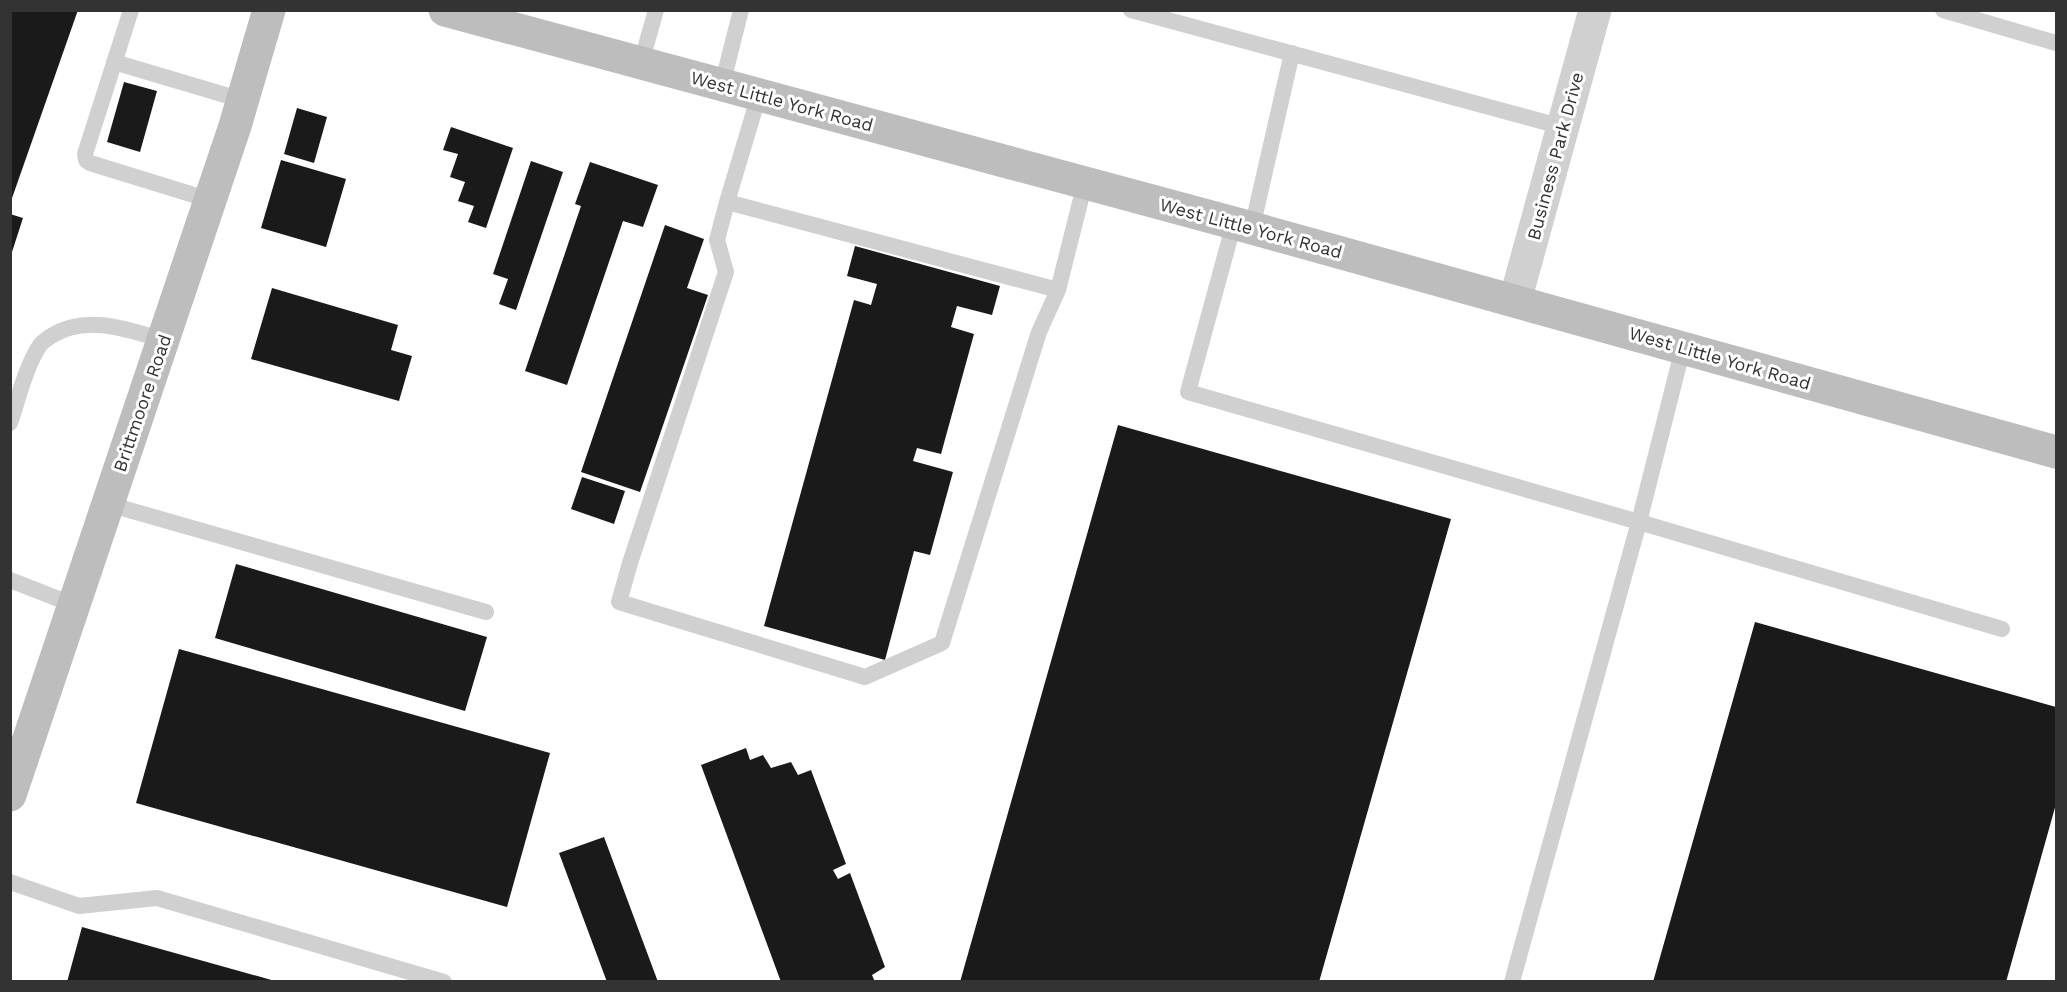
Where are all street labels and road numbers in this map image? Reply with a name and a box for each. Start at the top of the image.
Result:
street label: West Little York Road [688,67,876,135]
street label: Business Park Drive [1522,70,1588,242]
street label: West Little York Road [1157,194,1345,262]
street label: West Little York Road [1627,322,1813,394]
street label: Brittmoore Road [109,331,175,475]

